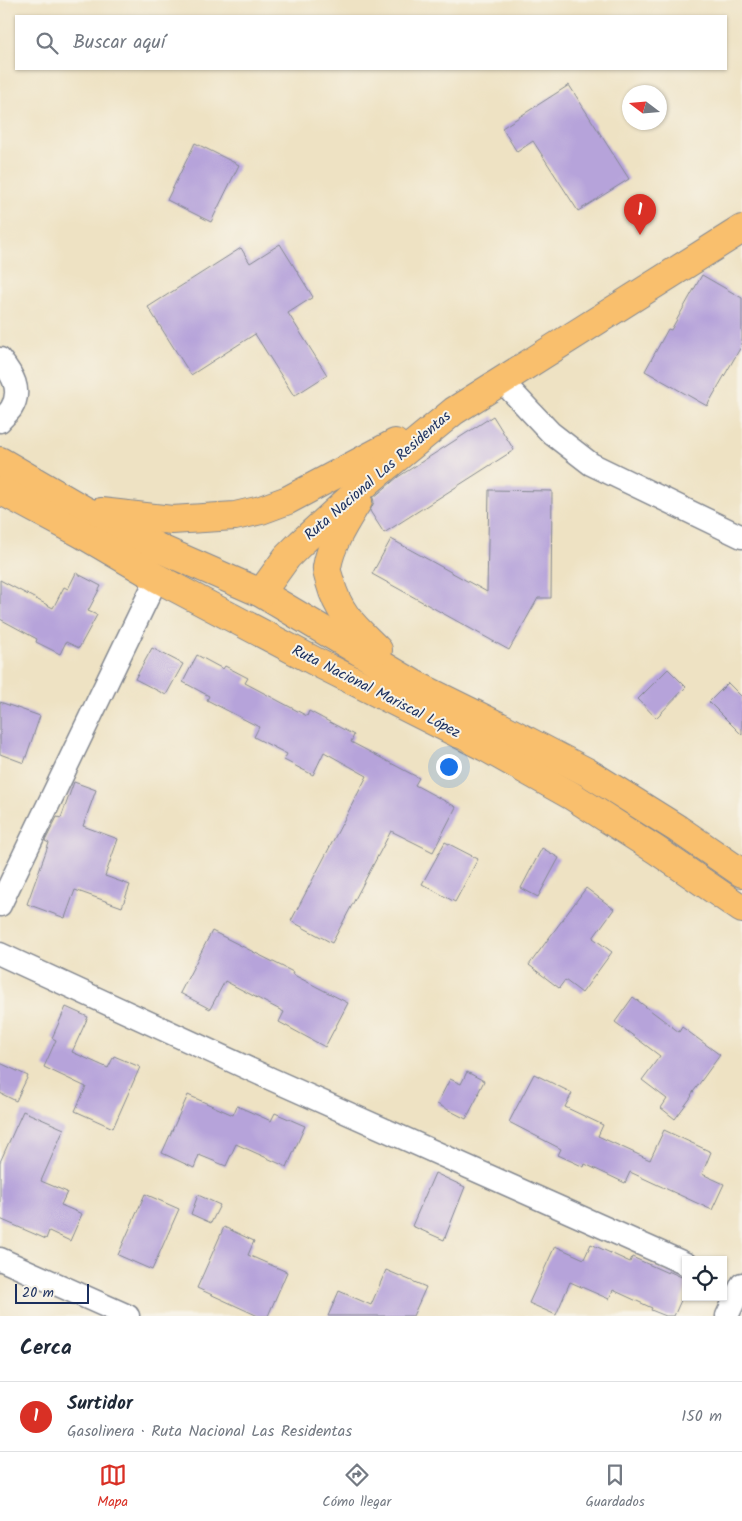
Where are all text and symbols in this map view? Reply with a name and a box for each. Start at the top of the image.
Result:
search box [15,15,727,70]
text: Buscar aquí [73,28,165,58]
icon: search [33,29,61,57]
north arrow [622,85,667,130]
pin: 1 [624,194,656,235]
street label: Ruta Nacional Las Residentas [299,405,457,547]
street label: Ruta Nacional Mariscal López [287,639,465,745]
your location [436,754,462,780]
map controls [682,1256,727,1301]
button: locate [682,1256,727,1301]
scale bar [15,1281,89,1304]
text: 20 m [22,1282,54,1304]
text: Cerca [20,1332,72,1365]
text: Surtidor [67,1389,133,1419]
text: 1 [34,1404,38,1429]
text: 150 m [681,1404,722,1429]
text: Gasolinera · Ruta Nacional Las Residentas [67,1419,352,1444]
tab: Mapa [97,1461,128,1513]
tab: Cómo llegar [322,1461,391,1513]
tab: Guardados [585,1461,645,1513]

